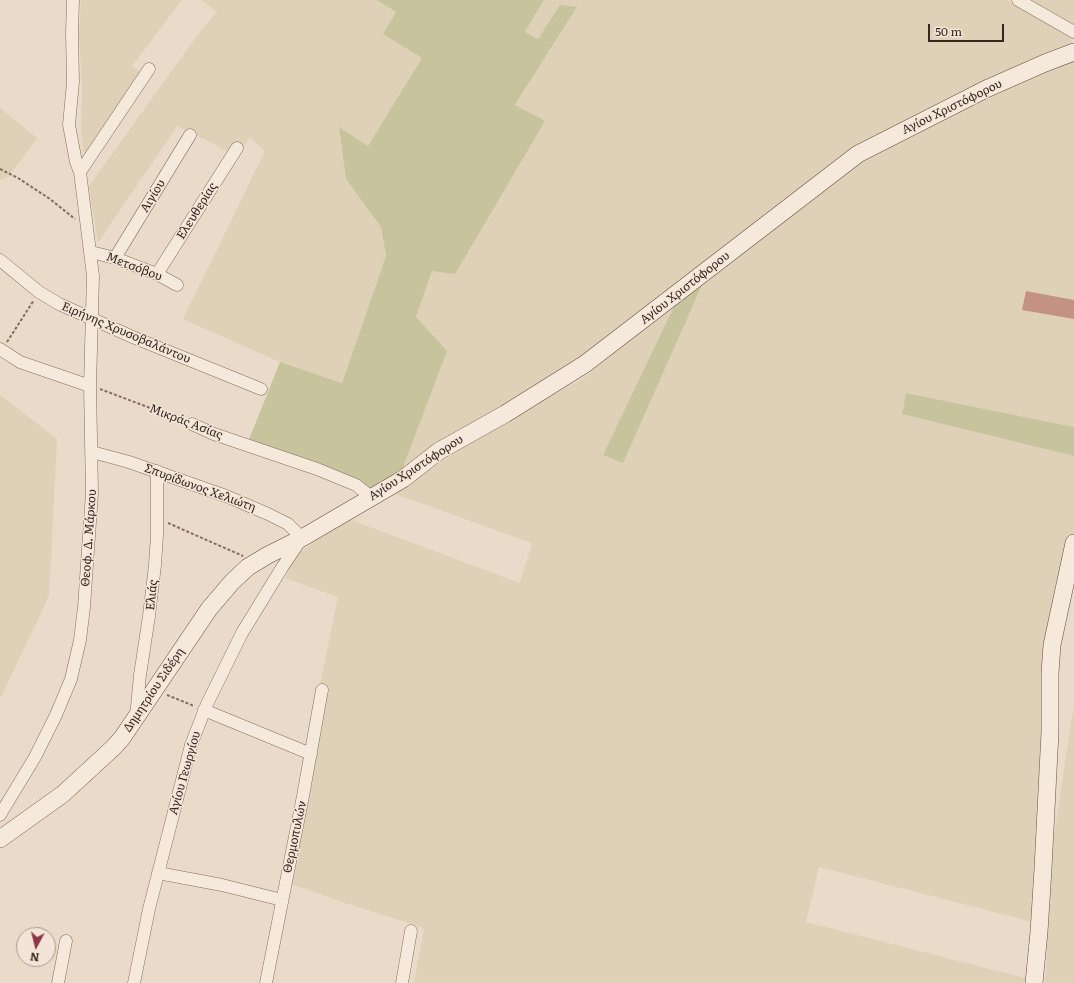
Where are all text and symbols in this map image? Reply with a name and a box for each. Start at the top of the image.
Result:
scale bar [930,16,1006,42]
text: 50 m [935,22,962,40]
street label: Αγίου Χριστόφορου [900,77,1004,137]
street label: Αιγίου [138,177,168,215]
street label: Ελευθερίας [174,180,220,242]
street label: Αγίου Χριστόφορου [637,249,733,327]
street label: Μετσόβου [104,250,164,284]
street label: Ειρήνης Χρυσοβαλάντου [59,299,193,367]
street label: Μικράς Ασίας [147,401,225,443]
street label: Αγίου Χριστόφορου [366,432,466,504]
street label: Σπυρίδωνος Χελιώτη [142,461,258,515]
street label: Θεοφ. Δ. Μάρκου [78,489,100,587]
street label: Ελιάς [143,579,161,611]
street label: Δημητρίου Σιδέρη [121,645,187,735]
street label: Αγίου Γεωργίου [166,729,204,817]
street label: Θερμοπυλών [280,800,310,874]
north arrow [16,927,56,967]
text: N [29,949,40,966]

